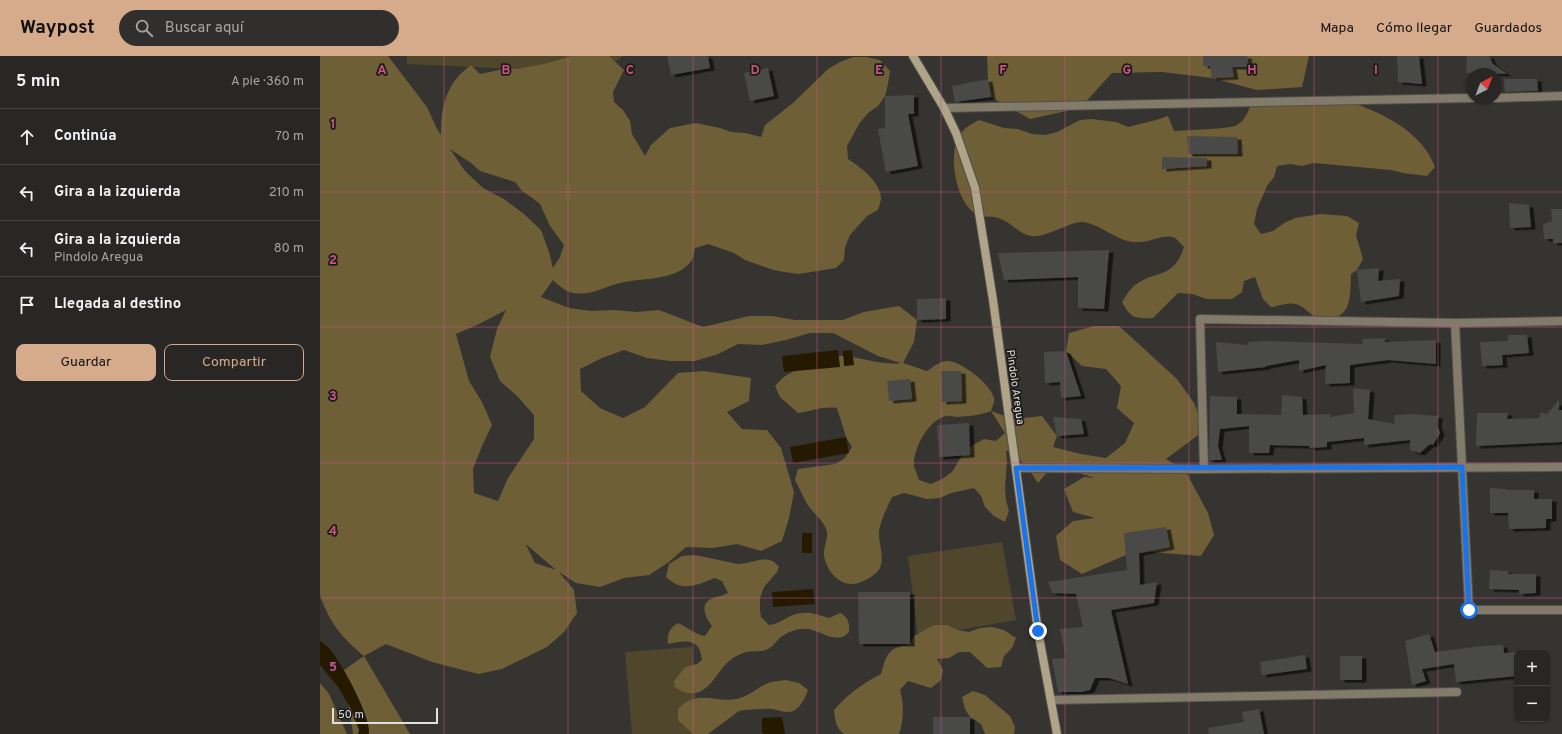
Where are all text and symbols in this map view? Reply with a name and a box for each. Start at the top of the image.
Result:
search box [119,10,399,46]
text: Waypost [20,16,95,40]
icon: search [133,17,155,39]
text: Buscar aquí [165,19,244,38]
text: Mapa [1320,20,1354,37]
text: Cómo llegar [1376,20,1452,37]
text: Guardados [1474,20,1542,37]
text: A [377,63,387,79]
text: B [502,63,511,79]
text: C [626,63,634,79]
text: D [750,63,760,79]
text: E [875,63,883,79]
text: F [999,63,1007,79]
text: G [1123,63,1132,79]
text: H [1247,63,1257,79]
text: I [1374,63,1378,79]
north arrow [1466,68,1502,104]
text: 5 min [16,71,60,93]
text: A pie · 360 m [231,74,304,90]
text: 1 [330,117,336,133]
icon: ahead [16,126,38,148]
text: Continúa [54,127,116,146]
text: 70 m [275,129,304,145]
icon: left [16,182,38,204]
text: Gira a la izquierda [54,183,181,202]
text: 210 m [269,185,304,201]
text: Gira a la izquierda [54,231,181,250]
icon: left [16,238,38,260]
text: 80 m [274,241,304,257]
text: Pindolo Aregua [54,250,143,266]
text: 2 [329,253,337,269]
icon: arrive [16,294,38,316]
text: Llegada al destino [54,295,181,314]
button: Guardar [16,344,156,381]
button: Compartir [164,344,304,381]
street label: Pindolo Aregua [1003,349,1027,426]
text: 3 [329,389,337,405]
text: 4 [329,524,337,540]
route start [1460,601,1478,619]
route end [1029,622,1047,640]
map controls [1514,650,1550,722]
button: + [1514,650,1550,686]
text: 5 [329,660,337,676]
button: − [1514,686,1550,722]
scale bar [332,706,438,725]
text: 50 m [338,708,364,722]

